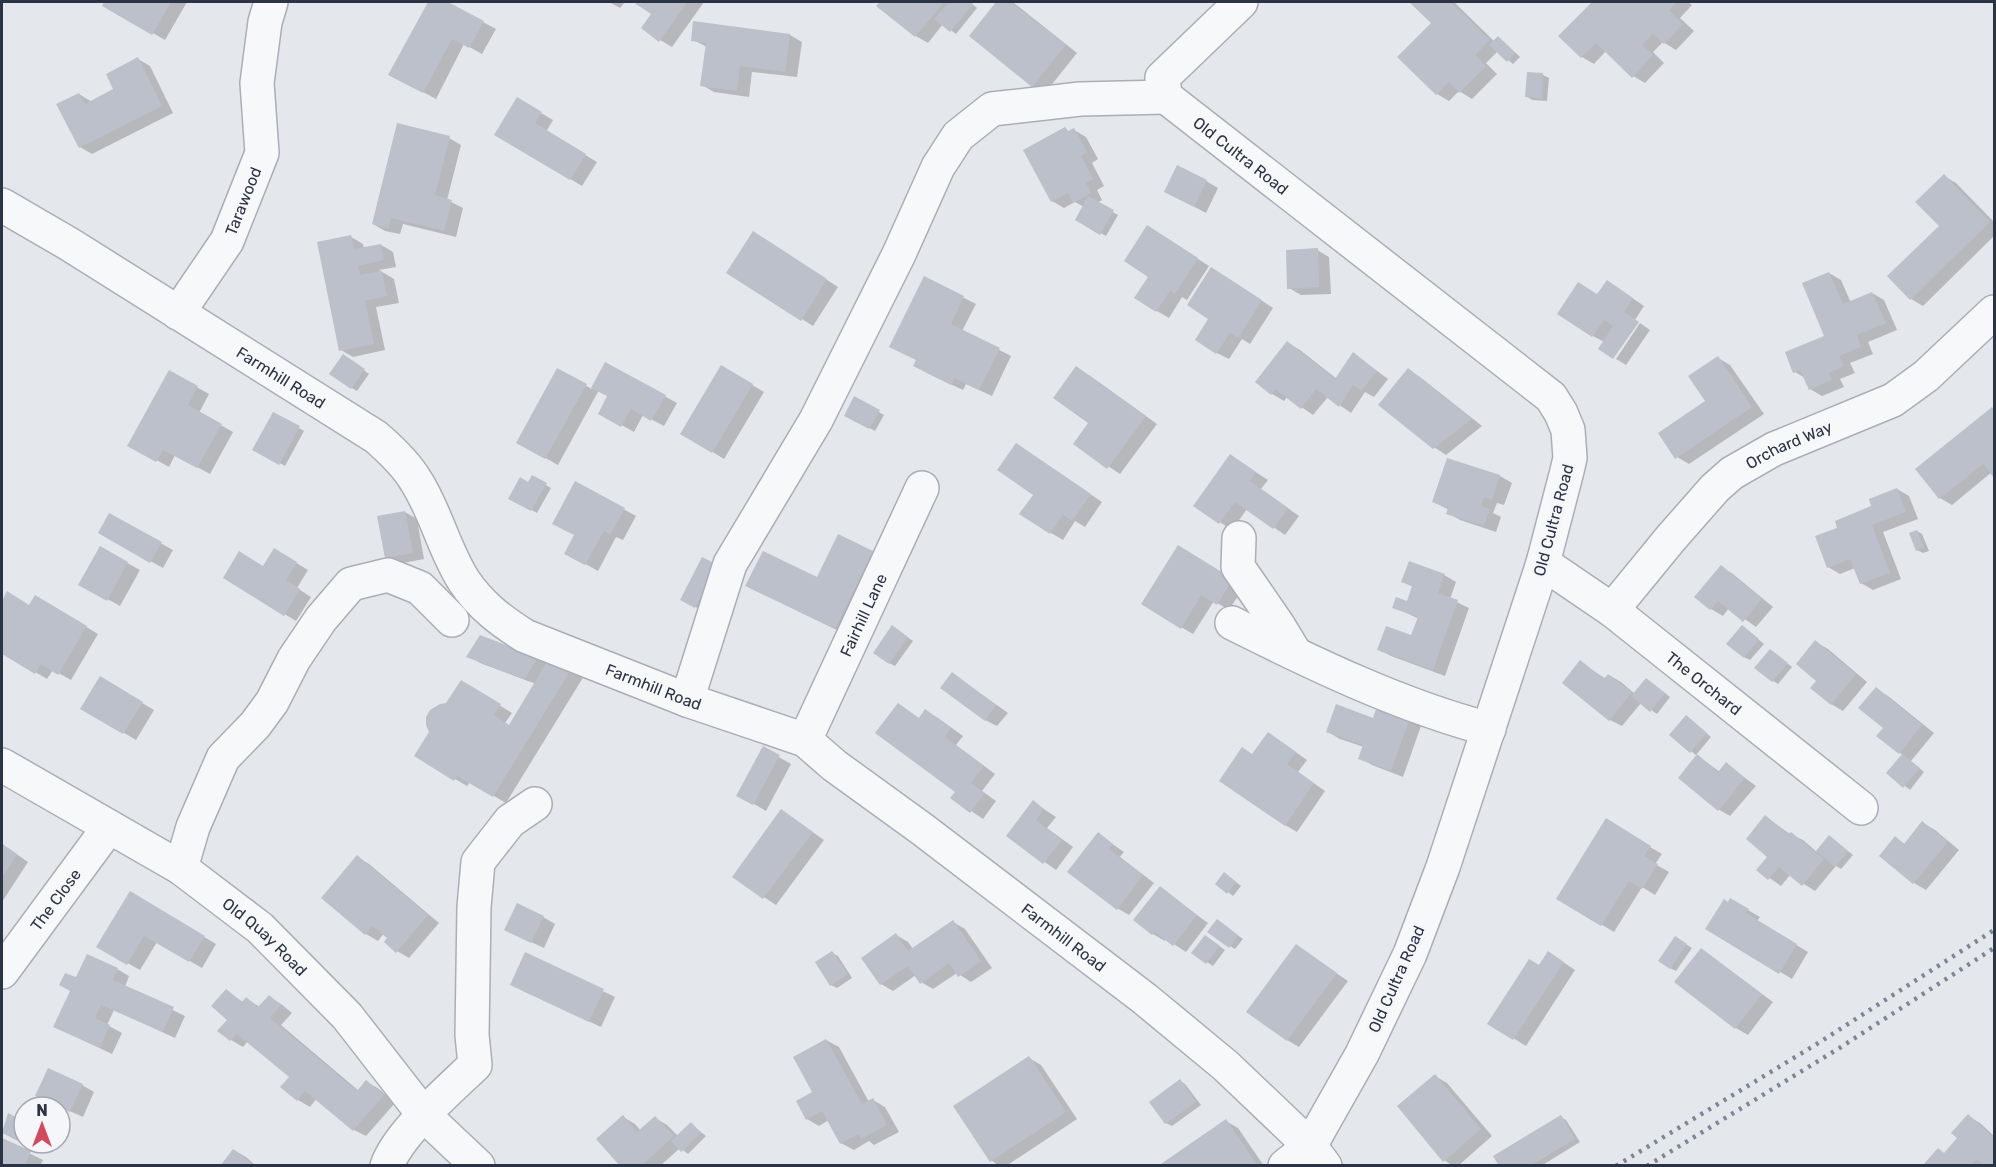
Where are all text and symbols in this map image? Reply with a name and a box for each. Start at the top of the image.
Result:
street label: Old Cultra Road [1189,113,1292,199]
street label: Tarawood [221,164,265,238]
street label: Farmhill Road [233,343,329,413]
street label: Orchard Way [1742,417,1835,473]
street label: Old Cultra Road [1529,462,1578,578]
street label: Fairhill Lane [836,570,891,660]
street label: The Orchard [1662,648,1745,719]
street label: Farmhill Road [603,660,704,714]
street label: The Close [27,865,85,935]
street label: Old Quay Road [218,894,311,980]
street label: Farmhill Road [1018,899,1110,976]
street label: Old Cultra Road [1364,923,1429,1036]
north arrow [12,1095,72,1155]
text: N [36,1101,48,1120]

